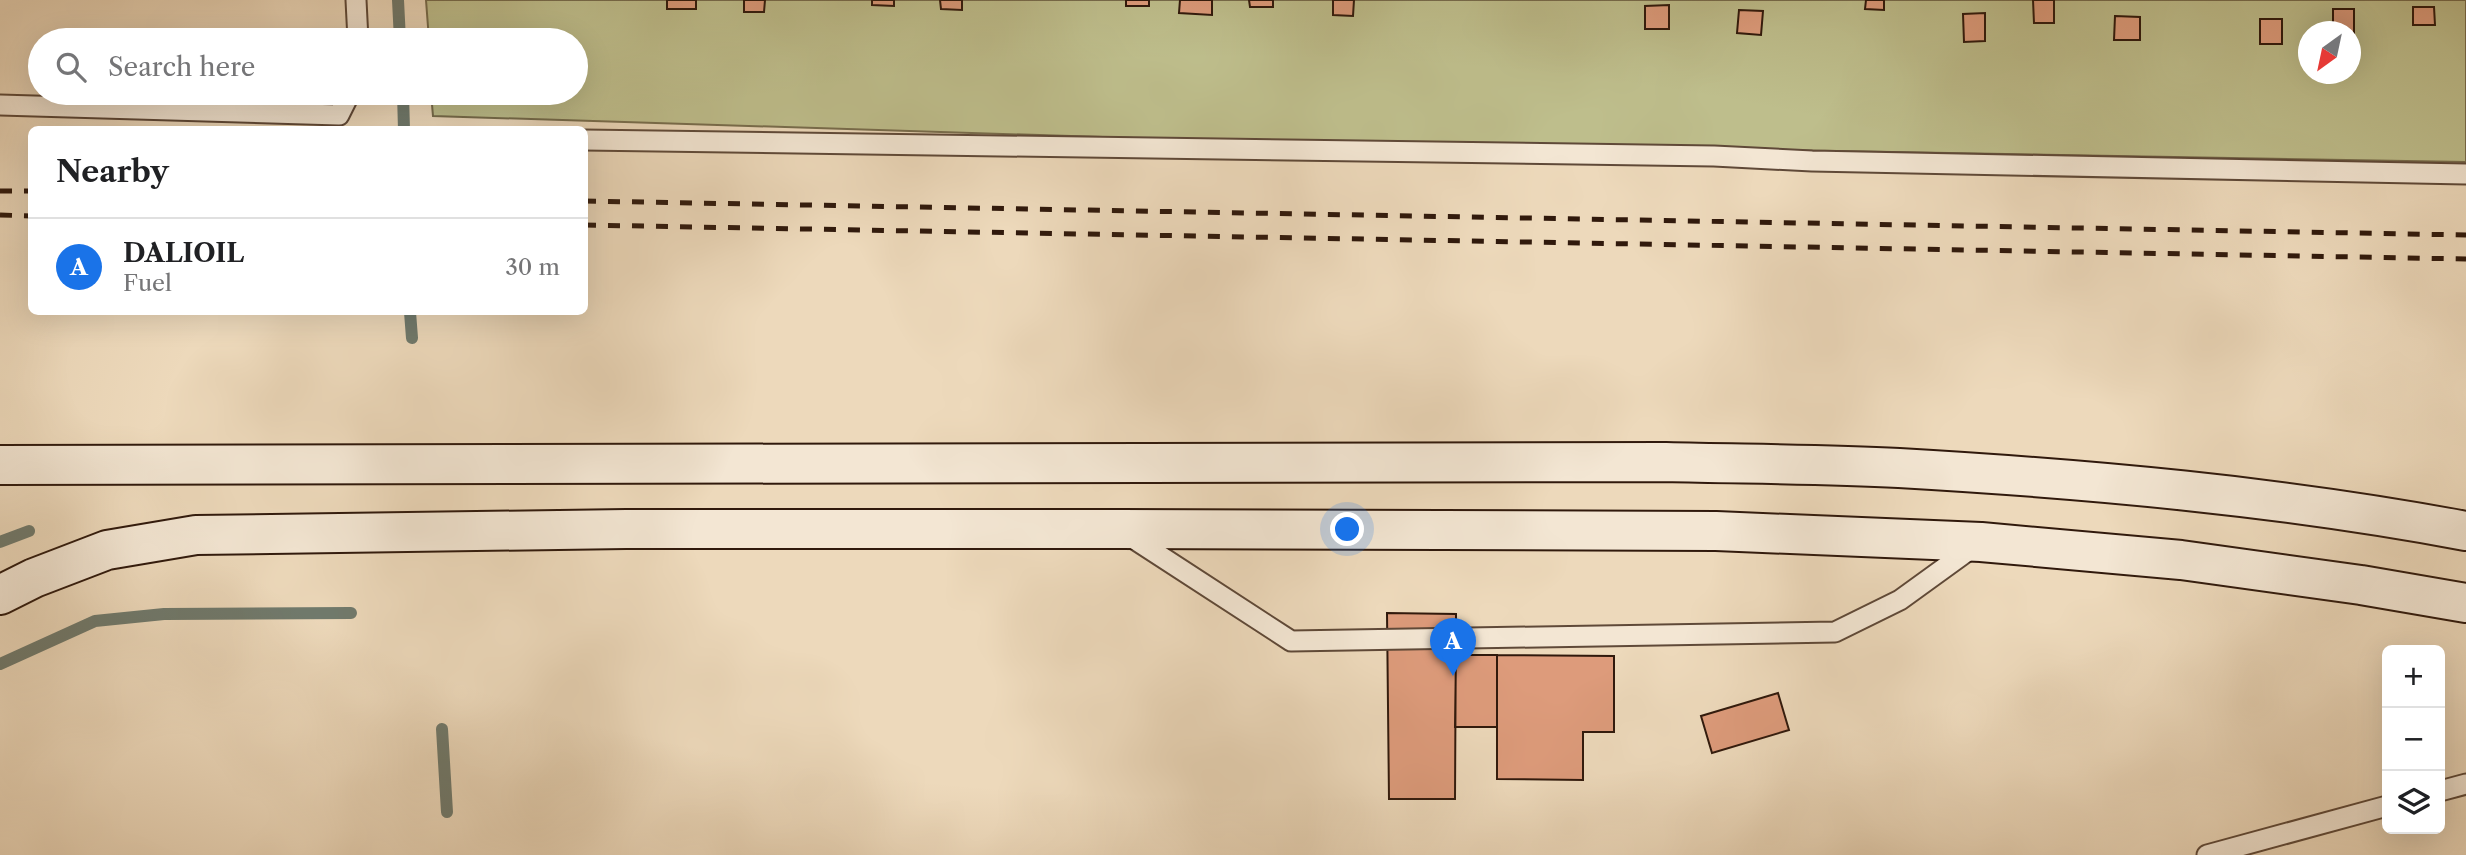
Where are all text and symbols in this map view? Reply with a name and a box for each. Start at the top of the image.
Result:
north arrow [2298,21,2361,84]
search box [28,28,588,105]
icon: search [52,48,90,86]
text: Search here [108,51,255,83]
text: Nearby [56,153,169,190]
text: DALIOIL [123,237,244,269]
text: A [70,253,88,281]
text: 30 m [505,253,560,281]
text: Fuel [123,269,172,297]
your location [1330,512,1364,546]
pin: A [1430,618,1476,676]
map controls [2382,645,2445,834]
button: + [2382,645,2445,708]
button: − [2382,708,2445,771]
button: layers [2382,771,2445,834]

